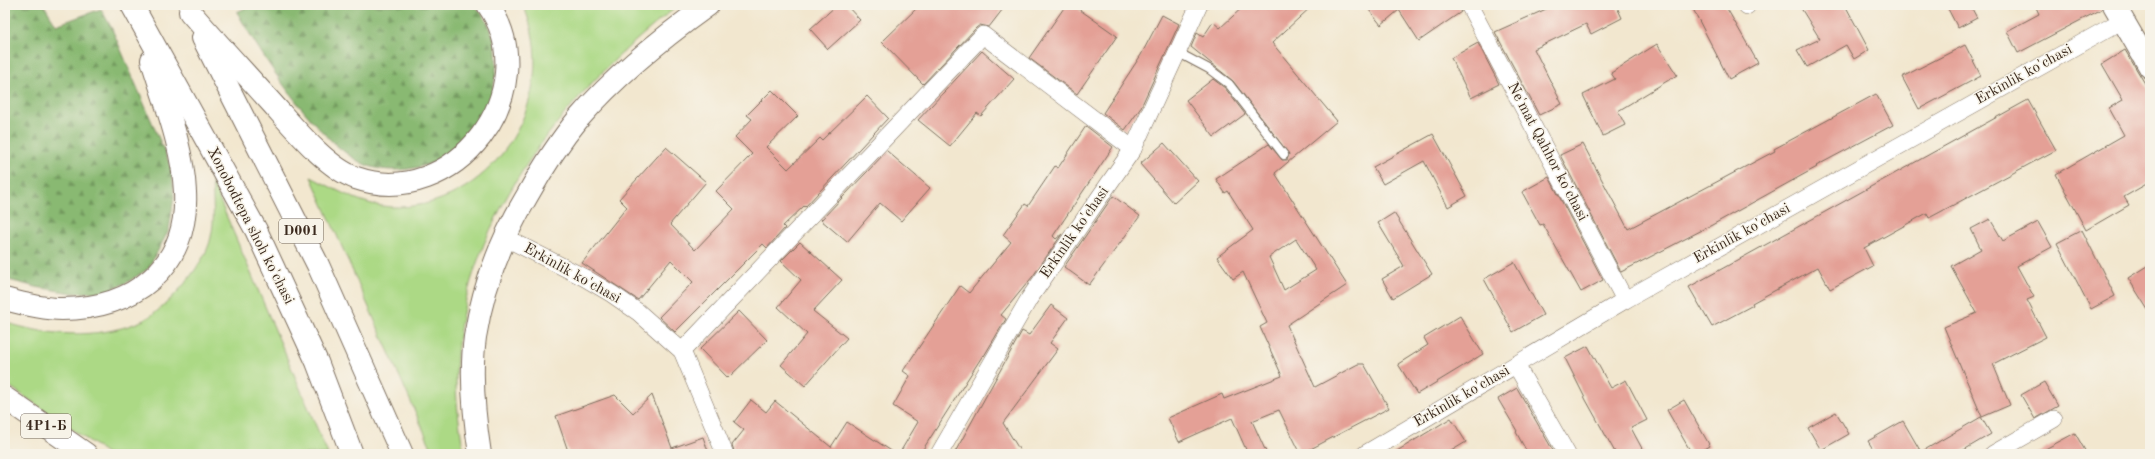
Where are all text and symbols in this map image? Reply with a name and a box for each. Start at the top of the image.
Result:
street label: Erkinlik ko'chasi [1973,42,2075,108]
street label: Ne'mat Qahhor ko'chasi [1504,80,1590,224]
street label: Xonobodtepa shoh ko'chasi [204,145,296,307]
street label: Erkinlik ko'chasi [1038,184,1112,282]
street label: Erkinlik ko'chasi [1691,201,1793,267]
road number: D001 [279,219,323,243]
street label: Erkinlik ko'chasi [521,241,623,307]
street label: Erkinlik ko'chasi [1411,363,1513,431]
road number: 4Р1-Б [21,414,71,438]

